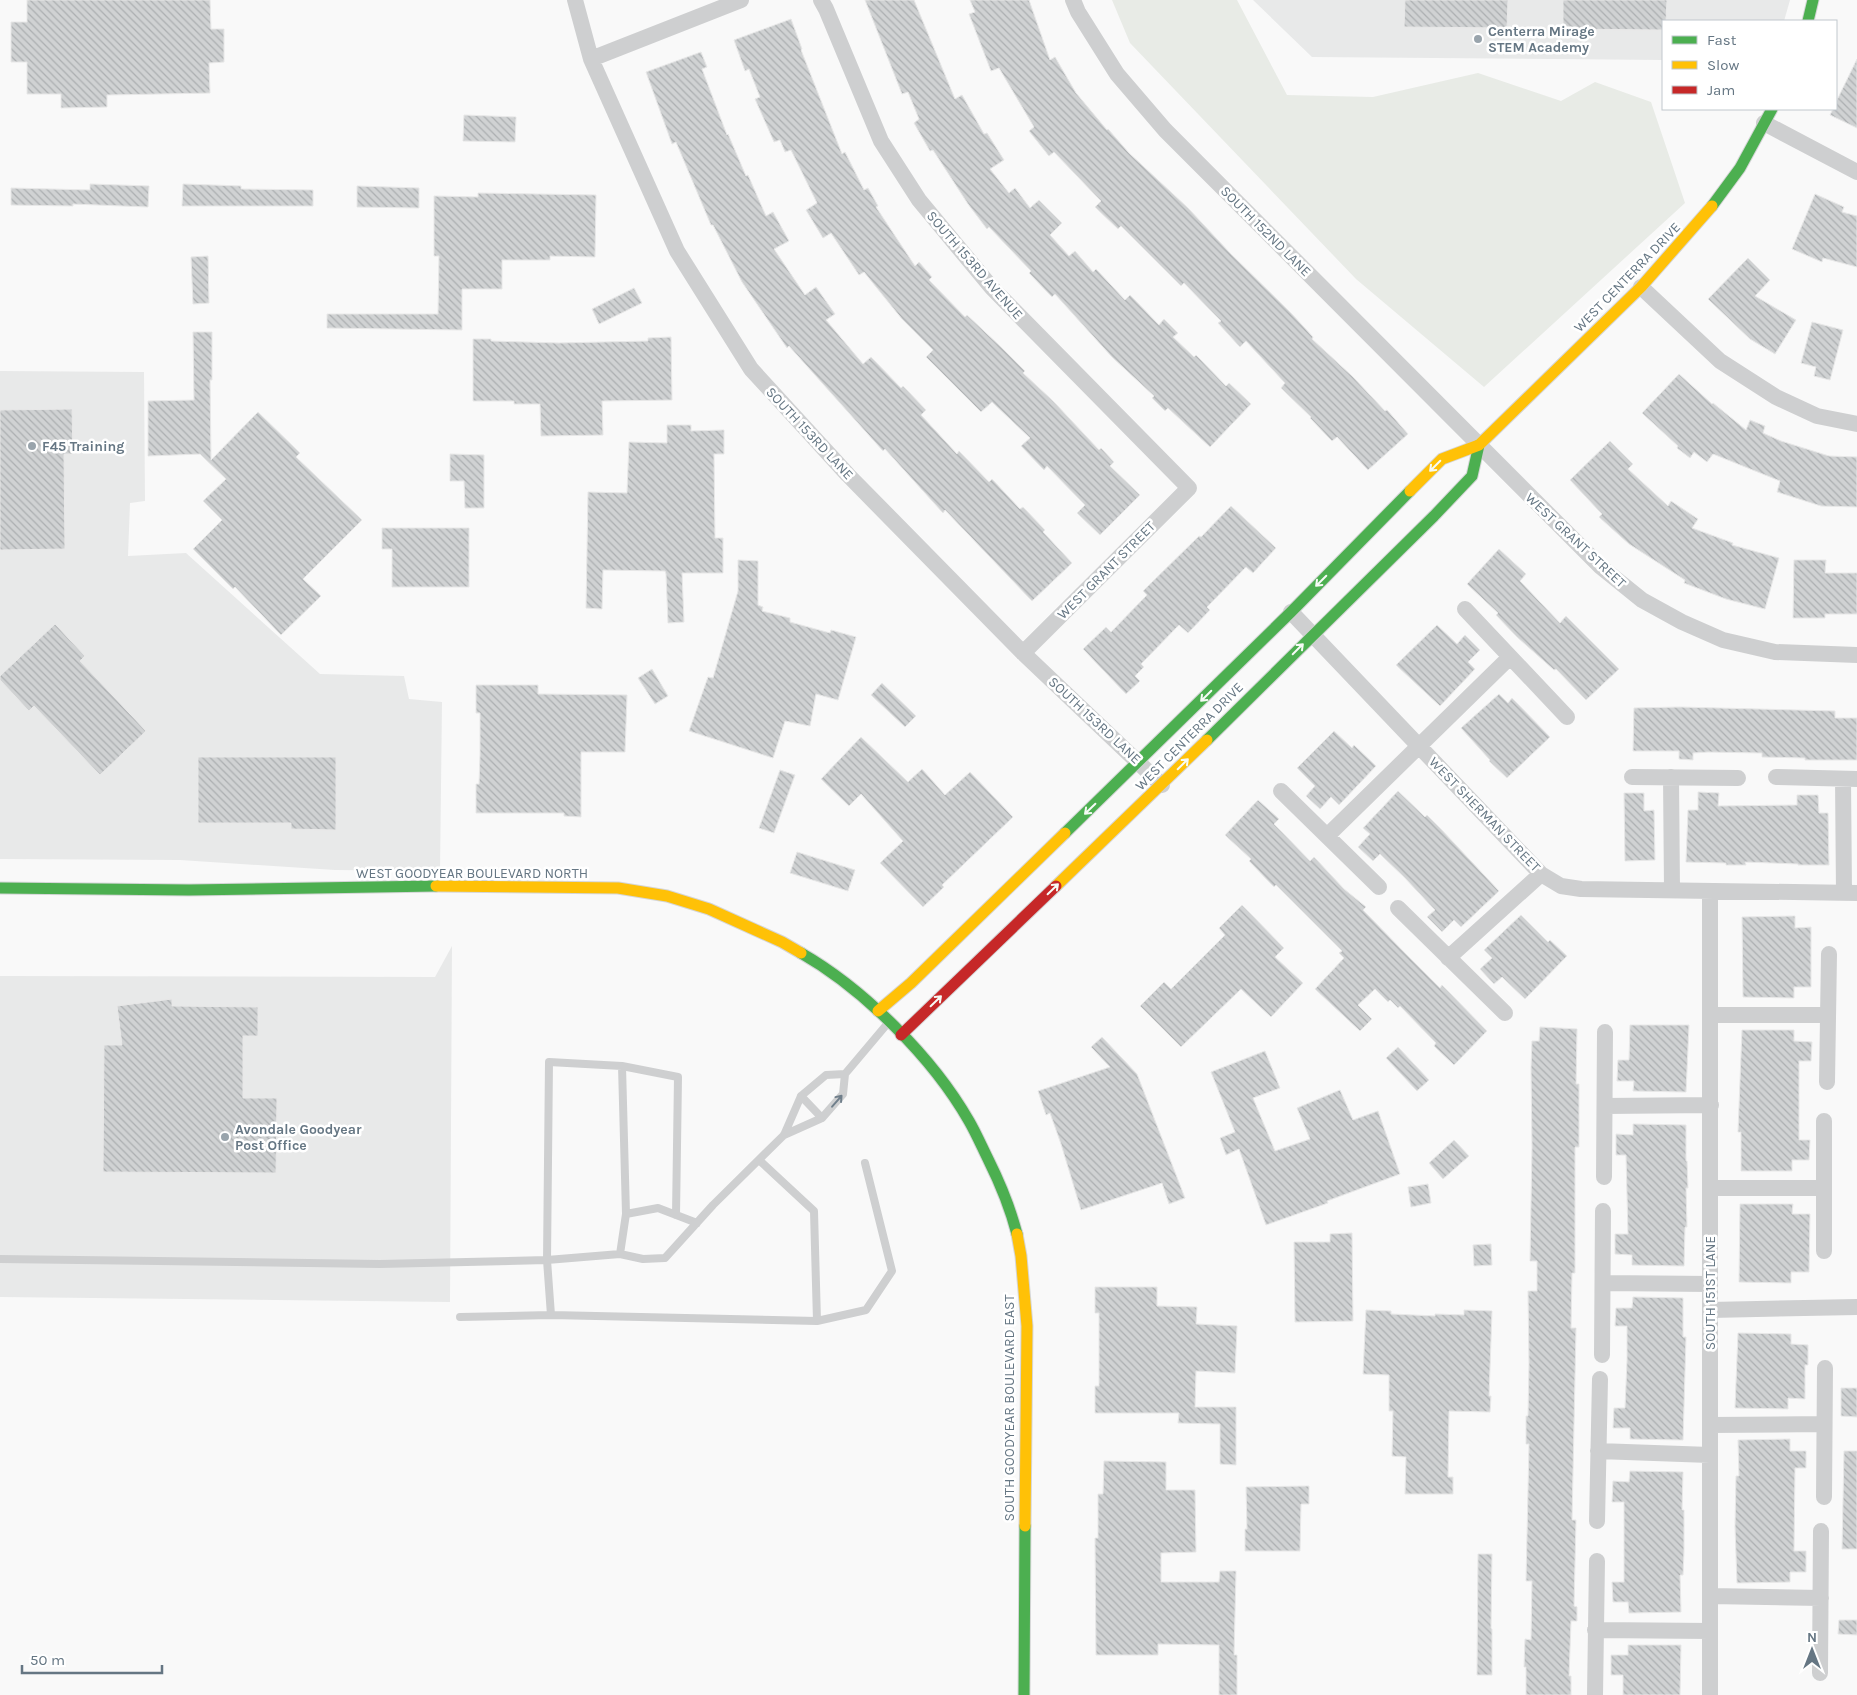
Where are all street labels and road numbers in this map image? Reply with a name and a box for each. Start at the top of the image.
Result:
street label: SOUTH 152ND LANE [1217,183,1314,280]
street label: SOUTH 153RD AVENUE [923,208,1026,323]
street label: WEST CENTERRA DRIVE [1571,219,1684,336]
street label: SOUTH 153RD LANE [762,384,857,483]
street label: WEST GRANT STREET [1522,489,1630,591]
street label: WEST GRANT STREET [1054,518,1159,623]
street label: SOUTH 153RD LANE [1045,673,1144,768]
street label: WEST CENTERRA DRIVE [1132,679,1247,794]
street label: WEST SHERMAN STREET [1425,753,1544,875]
street label: WEST GOODYEAR BOULEVARD NORTH [356,865,588,882]
street label: SOUTH 151ST LANE [1702,1236,1719,1350]
street label: SOUTH GOODYEAR BOULEVARD EAST [1001,1294,1018,1522]

